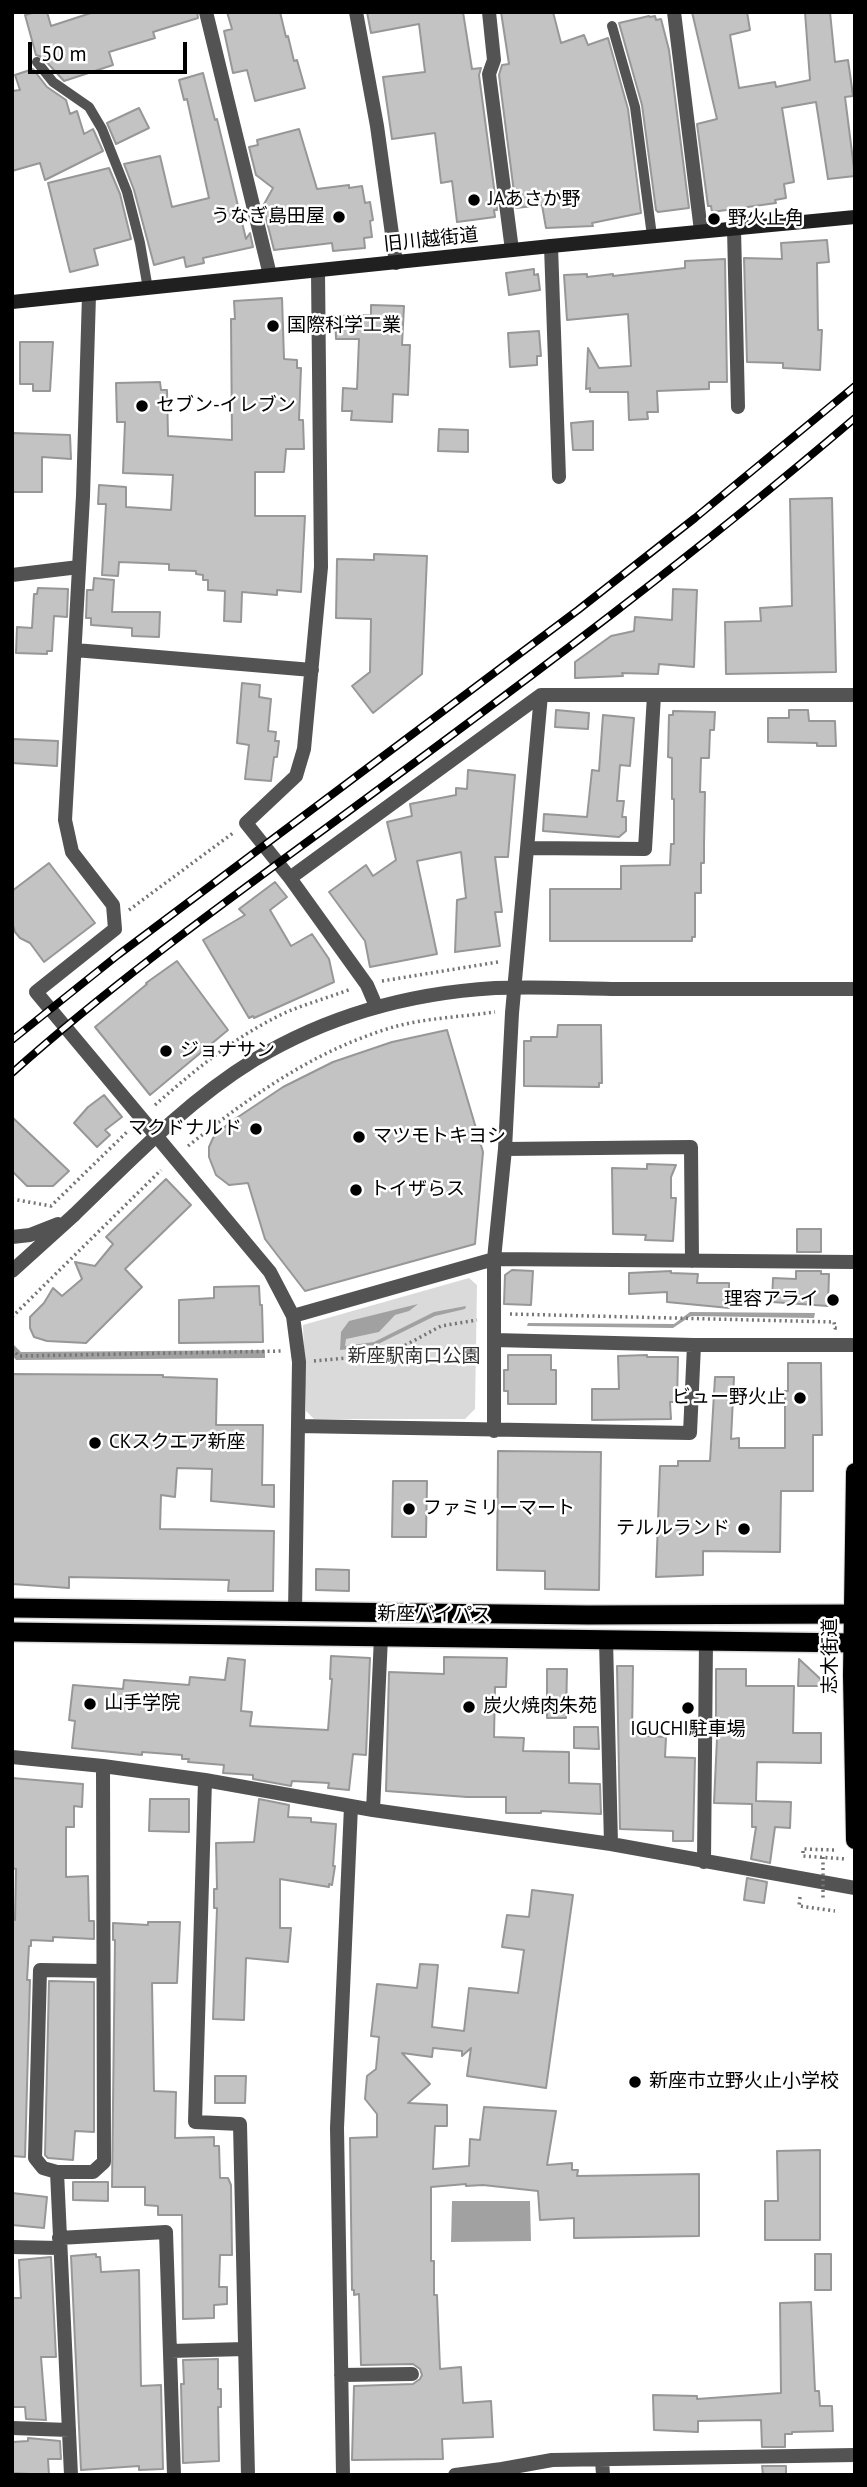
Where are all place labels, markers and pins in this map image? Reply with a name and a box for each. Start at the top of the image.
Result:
place label: JAあさか野 [488,189,581,211]
marker: JAあさか野 [466,192,482,208]
place label: うなぎ島田屋 [211,206,325,228]
place label: 野火止角 [728,208,804,230]
marker: うなぎ島田屋 [331,209,347,225]
marker: 野火止角 [706,211,722,227]
place label: 国際科学工業 [287,315,401,337]
marker: 国際科学工業 [265,318,281,334]
place label: セブン-イレブン [156,395,296,417]
marker: セブン-イレブン [134,398,150,414]
place label: ジョナサン [180,1040,275,1062]
marker: ジョナサン [158,1043,174,1059]
place label: マクドナルド [128,1118,242,1140]
marker: マクドナルド [248,1121,264,1137]
place label: マツモトキヨシ [373,1126,506,1148]
marker: マツモトキヨシ [351,1129,367,1145]
place label: トイザらス [370,1179,465,1201]
marker: トイザらス [348,1182,364,1198]
place label: 理容アライ [724,1289,819,1311]
marker: 理容アライ [825,1292,841,1308]
place label: ビュー野火止 [672,1387,786,1409]
marker: ビュー野火止 [792,1390,808,1406]
place label: CKスクエア新座 [109,1432,245,1454]
marker: CKスクエア新座 [87,1435,103,1451]
place label: ファミリーマート [423,1498,575,1520]
marker: ファミリーマート [401,1501,417,1517]
place label: テルルランド [616,1518,730,1540]
marker: テルルランド [736,1521,752,1537]
place label: 山手学院 [104,1693,180,1715]
marker: 山手学院 [82,1696,98,1712]
place label: 炭火焼肉朱苑 [483,1696,597,1718]
marker: 炭火焼肉朱苑 [461,1699,477,1715]
marker: IGUCHI駐車場 [680,1700,696,1716]
place label: IGUCHI駐車場 [630,1719,746,1741]
place label: 新座市立野火止小学校 [649,2071,839,2093]
marker: 新座市立野火止小学校 [627,2074,643,2090]

